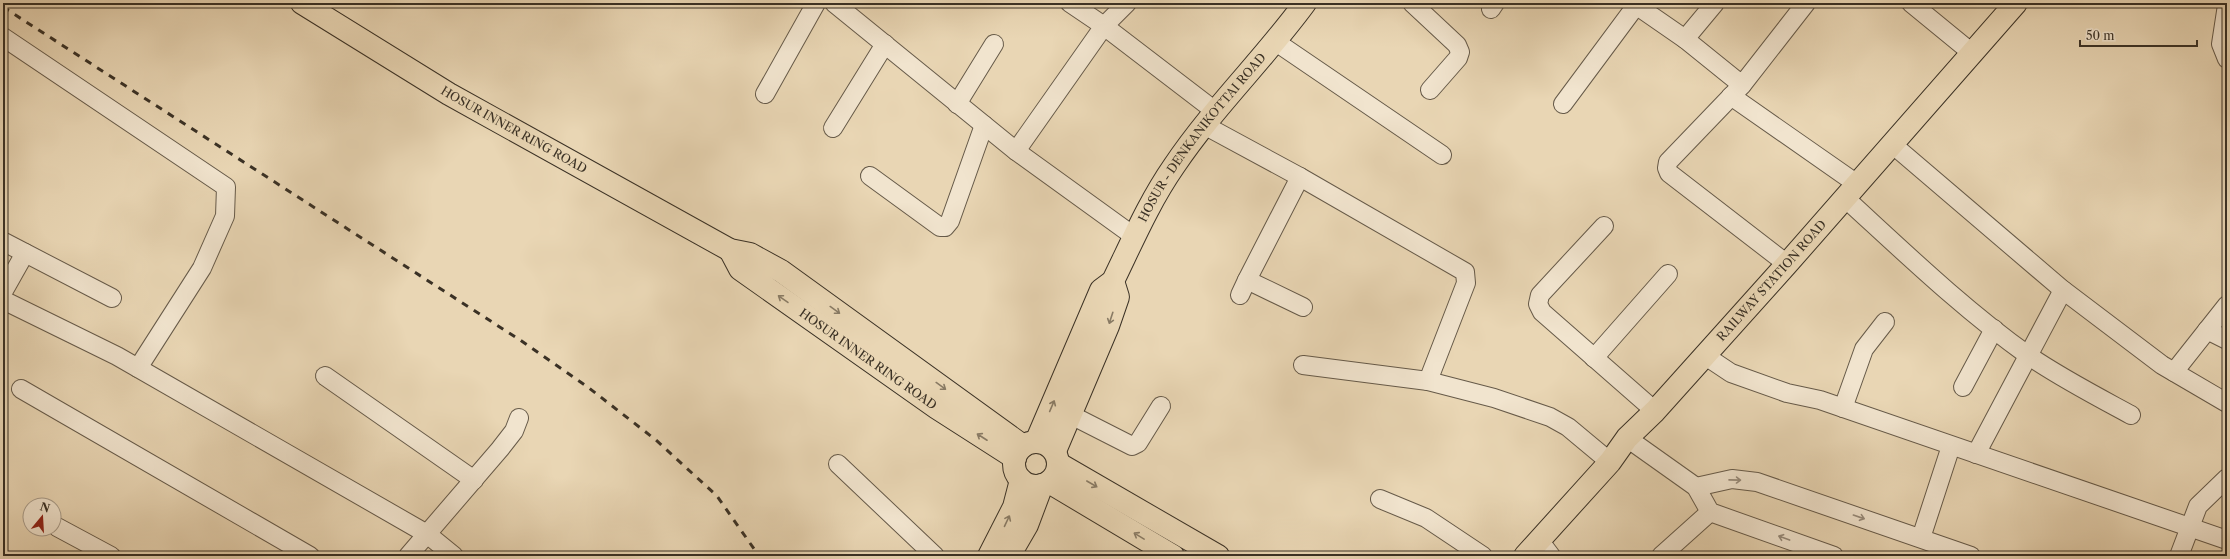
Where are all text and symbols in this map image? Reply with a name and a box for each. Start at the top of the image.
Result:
scale bar [2080,22,2197,48]
text: 50 m [2086,28,2115,43]
street label: HOSUR - DENKANIKOTTAI ROAD [1135,50,1269,224]
street label: HOSUR INNER RING ROAD [438,83,590,176]
street label: RAILWAY STATION ROAD [1713,216,1829,344]
one-way arrow [778,295,789,303]
street label: HOSUR INNER RING ROAD [796,305,940,413]
one-way arrow [830,306,841,314]
one-way arrow [1106,312,1114,324]
one-way arrow [935,382,946,390]
one-way arrow [1049,400,1056,412]
one-way arrow [976,433,988,441]
one-way arrow [1728,476,1741,484]
one-way arrow [1086,480,1098,488]
north arrow [22,497,62,537]
text: N [38,499,52,516]
one-way arrow [1852,514,1865,521]
one-way arrow [1004,516,1011,528]
one-way arrow [1134,532,1145,540]
one-way arrow [1779,534,1791,542]

